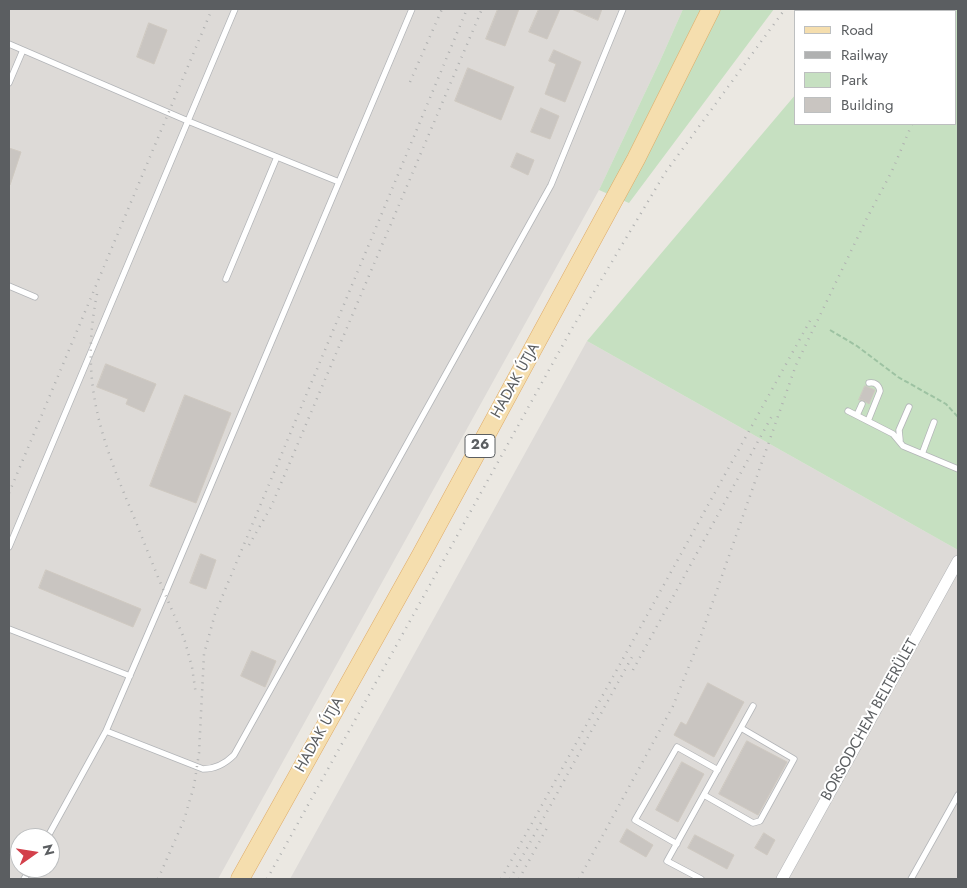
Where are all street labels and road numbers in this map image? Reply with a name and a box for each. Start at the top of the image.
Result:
street label: HADAK ÚTJA [488,340,544,422]
road number: 26 [465,434,495,458]
street label: BORSODCHEM BELTERÜLET [818,636,922,804]
street label: HADAK ÚTJA [292,694,348,776]

